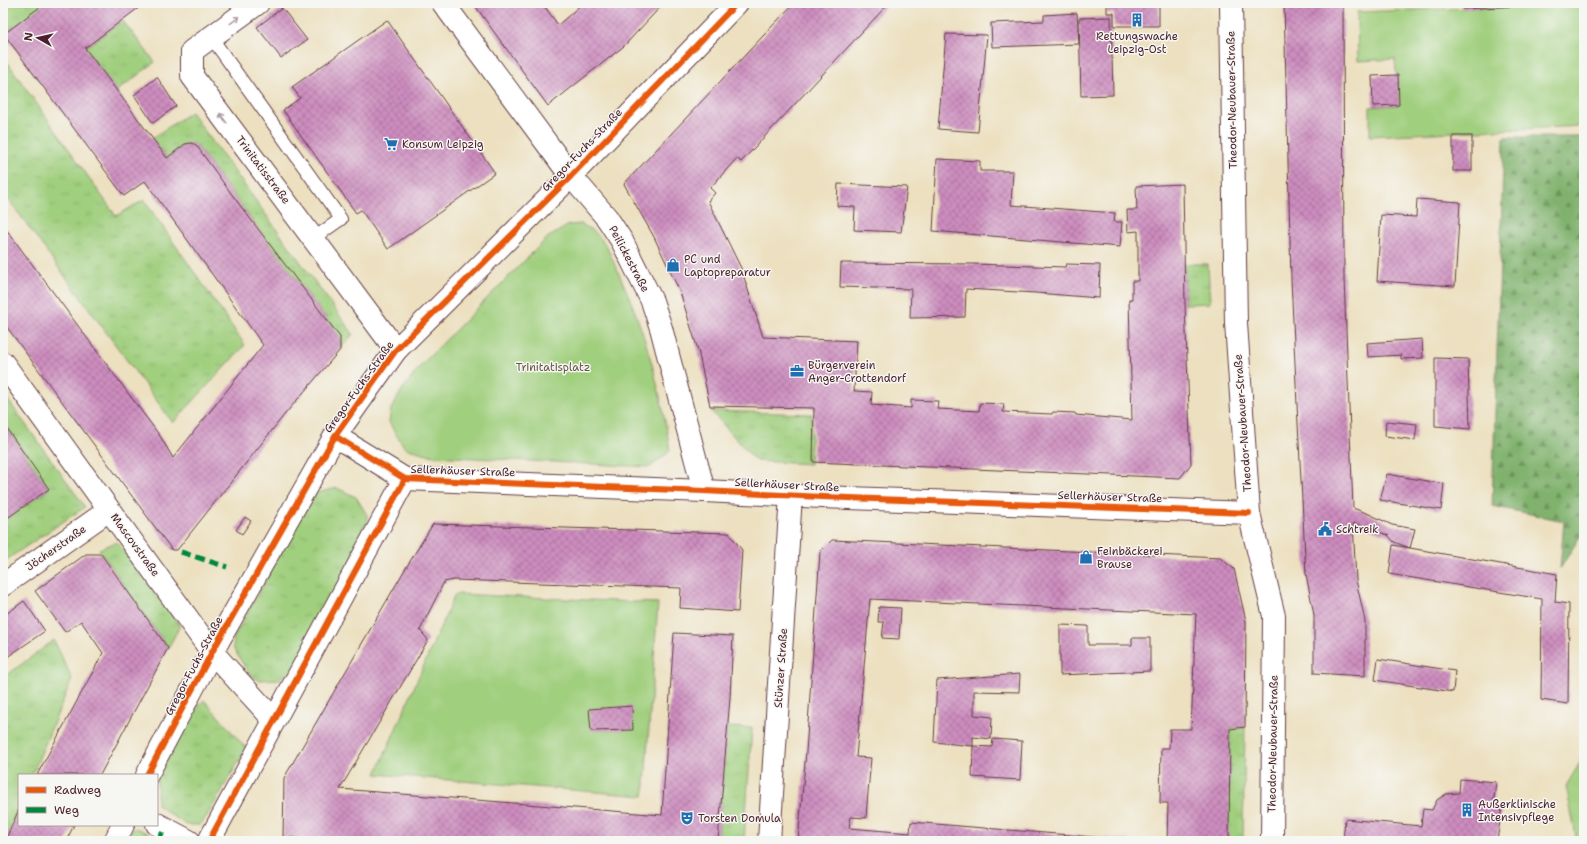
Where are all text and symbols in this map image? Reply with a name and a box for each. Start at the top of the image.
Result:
building icon: Rettungswache Leipzig-Ost [1129,12,1145,28]
one-way arrow [229,16,240,24]
north arrow [18,18,58,58]
place label: Rettungswache Leipzig-Ost [1096,29,1178,57]
text: N [21,31,37,42]
street label: Theodor-Neubauer-Straße [1223,31,1241,169]
street label: Gregor-Fuchs-Straße [538,105,626,195]
one-way arrow [219,112,228,123]
street label: Trinitatisstraße [232,133,294,207]
supermarket icon: Konsum Leipzig [383,136,399,152]
place label: Konsum Leipzig [402,137,484,152]
street label: Peilickestraße [605,223,653,295]
place label: PC und Laptopreparatur [684,252,771,280]
shop icon: PC und Laptopreparatur [665,257,681,273]
street label: Gregor-Fuchs-Straße [321,338,397,436]
street label: Theodor-Neubauer-Straße [1231,354,1255,492]
place label: Bürgerverein Anger-Crottendorf [808,358,907,386]
park label: Trinitatisplatz [516,360,590,375]
office icon: Bürgerverein Anger-Crottendorf [789,363,805,379]
street label: Sellerhäuser Straße [410,462,516,480]
street label: Sellerhäuser Straße [734,475,840,495]
street label: Sellerhäuser Straße [1057,488,1163,506]
street label: Mascovstraße [107,510,163,580]
public building icon: Schtreik [1317,521,1333,537]
street label: Jöcherstraße [23,522,89,574]
place label: Schtreik [1336,522,1379,537]
place label: Feinbäckerei Brause [1097,544,1163,572]
shop icon: Feinbäckerei Brause [1078,549,1094,565]
street label: Gregor-Fuchs-Straße [162,614,226,718]
street label: Stünzer Straße [771,627,791,709]
street label: Theodor-Neubauer-Straße [1264,675,1282,813]
legend [18,774,158,826]
text: Radweg [54,782,101,798]
place label: Außerklinische Intensivpflege [1478,797,1556,825]
text: Weg [54,802,79,818]
building icon: Außerklinische Intensivpflege [1459,802,1475,818]
theatre icon: Torsten Domula [679,810,695,826]
place label: Torsten Domula [698,811,781,826]

